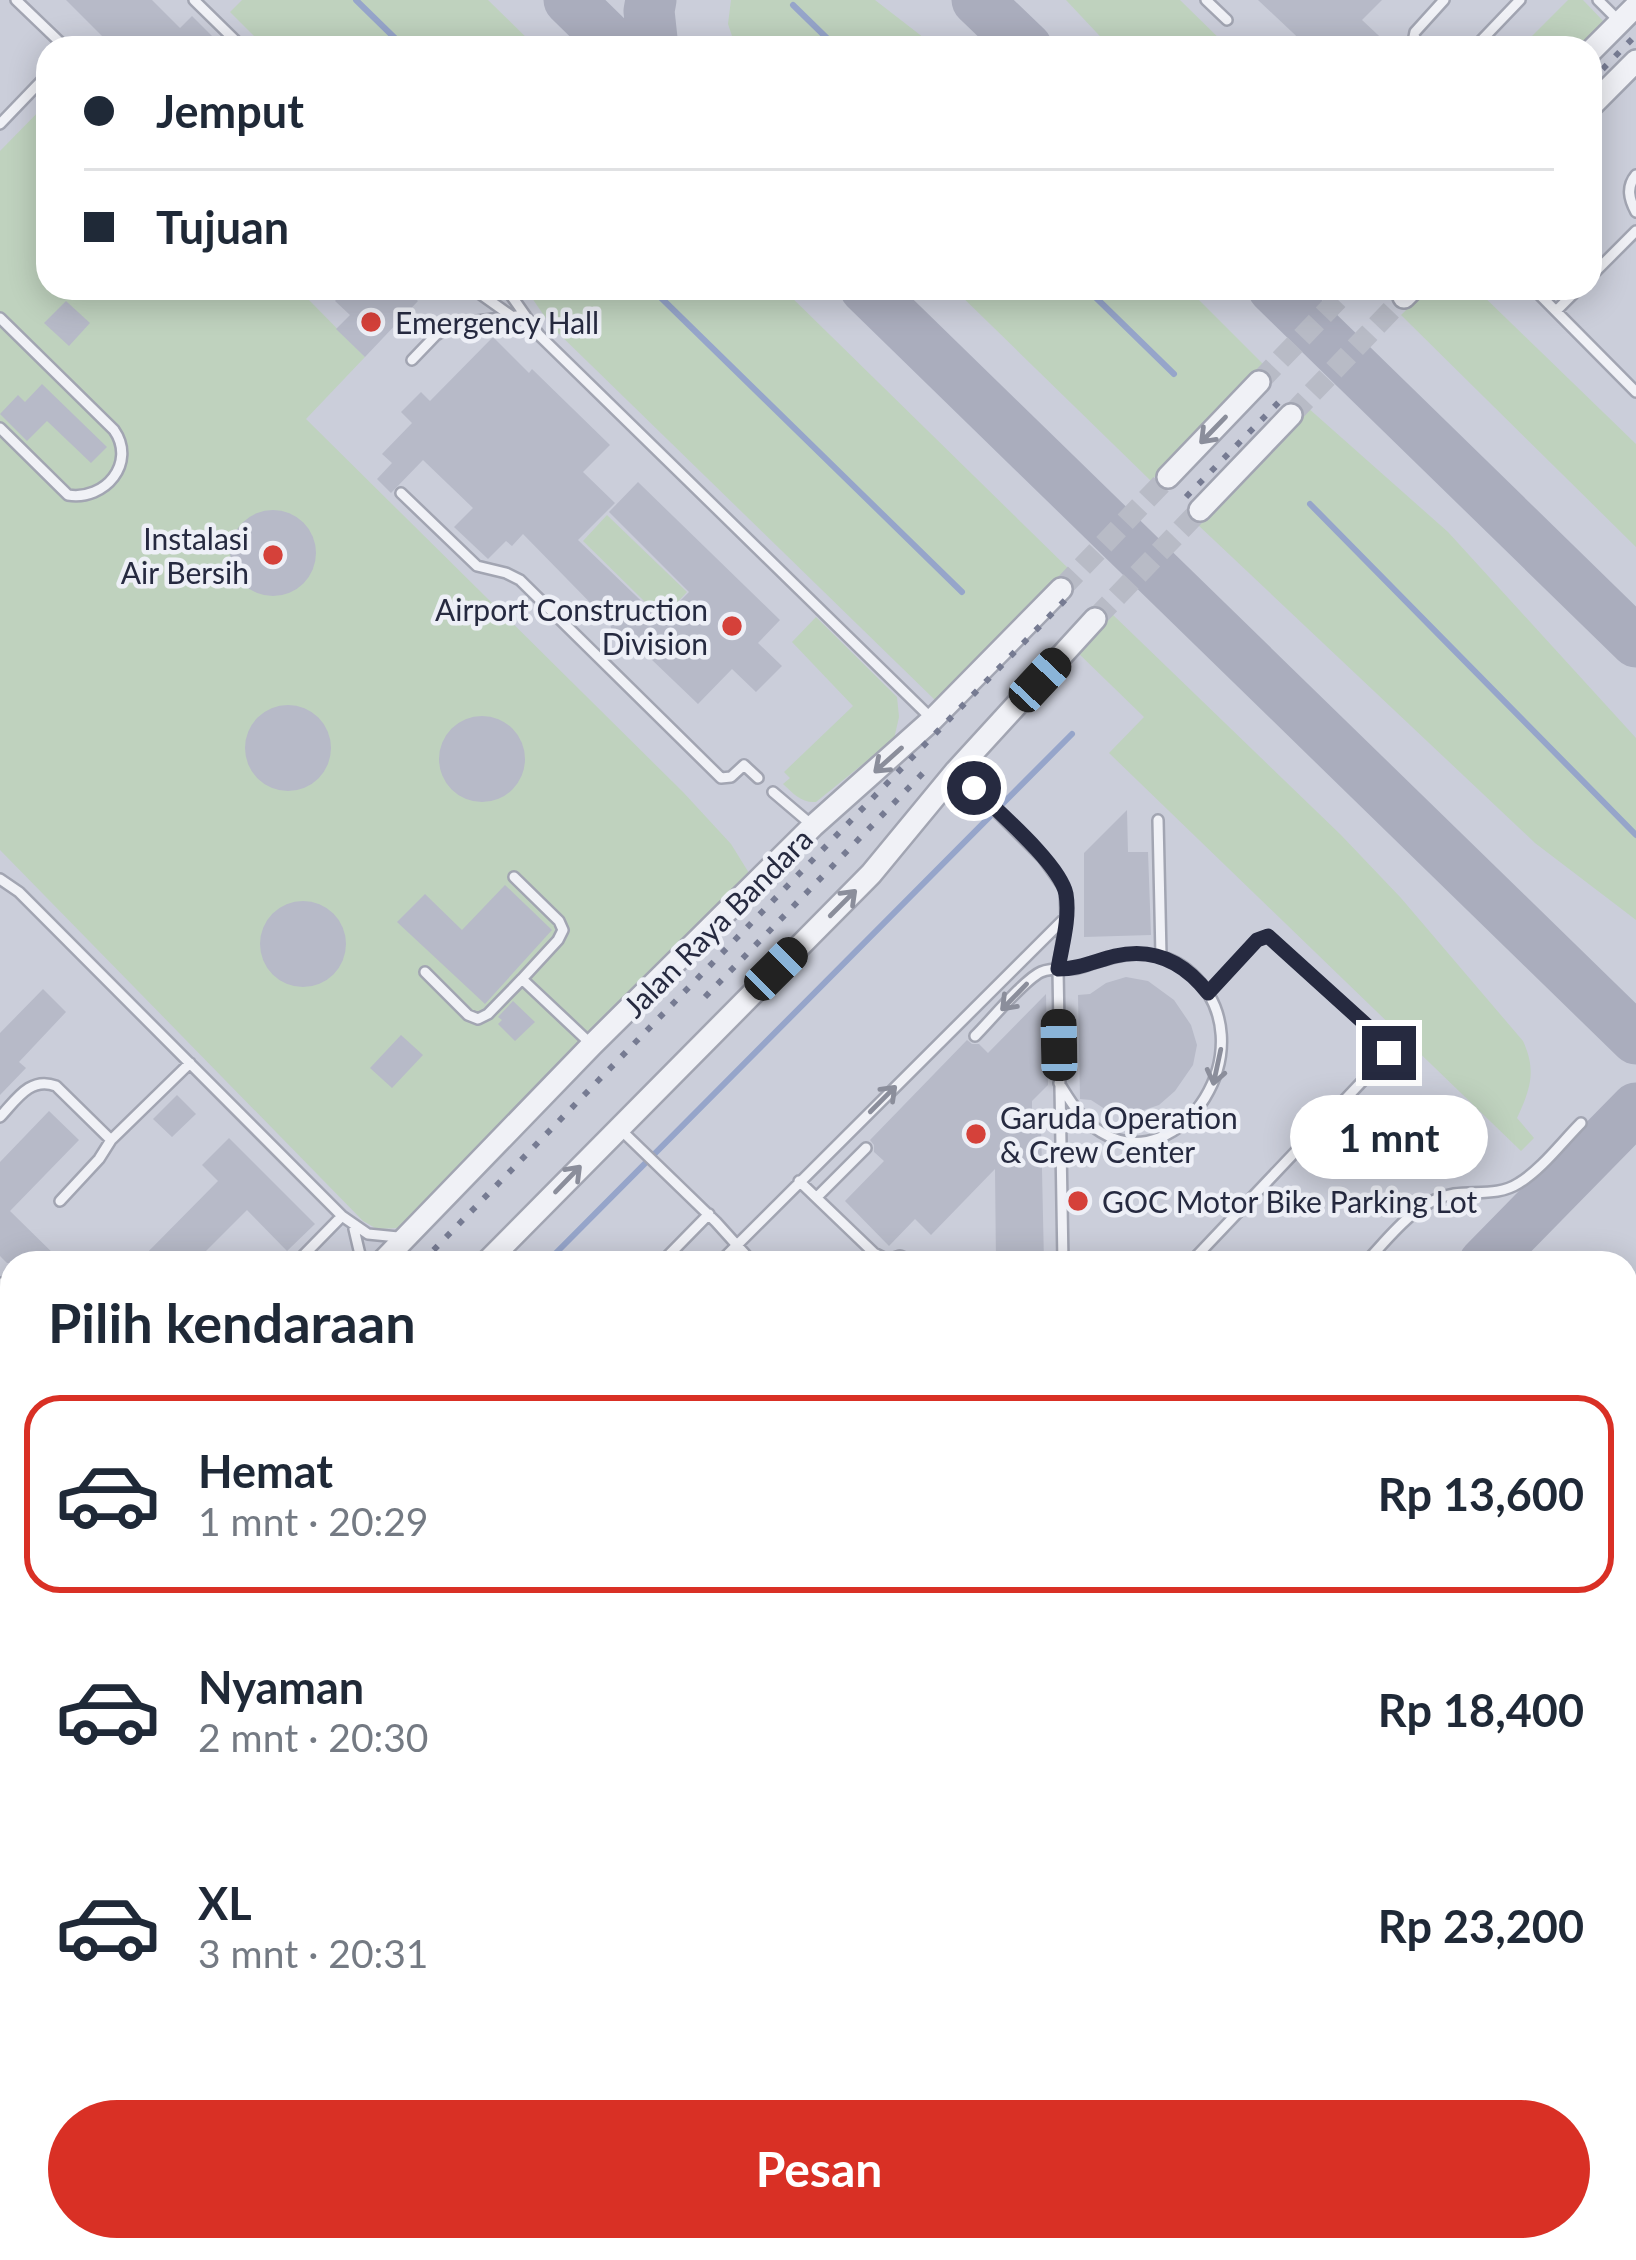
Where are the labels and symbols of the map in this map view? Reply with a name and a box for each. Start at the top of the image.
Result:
place label: Emergency Hall [395,304,599,340]
marker: Emergency Hall [358,309,384,335]
one-way arrow [1200,415,1228,444]
place label: Instalasi Air Bersih [121,520,249,590]
marker: Instalasi Air Bersih [260,542,286,568]
place label: Airport Construction Division [435,591,708,661]
marker: Airport Construction Division [719,613,745,639]
car [1002,641,1078,719]
one-way arrow [874,746,904,773]
route start [947,761,1001,815]
street label: Jalan Raya Bandara [615,820,819,1024]
one-way arrow [828,889,857,918]
car [738,931,814,1007]
one-way arrow [1000,982,1028,1011]
car [1040,1009,1078,1081]
route end [1362,1026,1416,1080]
one-way arrow [1205,1046,1227,1085]
one-way arrow [868,1085,897,1114]
callout: 1 mnt [1290,1095,1488,1179]
place label: Garuda Operation & Crew Center [1000,1099,1238,1169]
marker: Garuda Operation & Crew Center [963,1121,989,1147]
one-way arrow [553,1165,581,1194]
place label: GOC Motor Bike Parking Lot [1102,1183,1478,1219]
marker: GOC Motor Bike Parking Lot [1065,1188,1091,1214]

